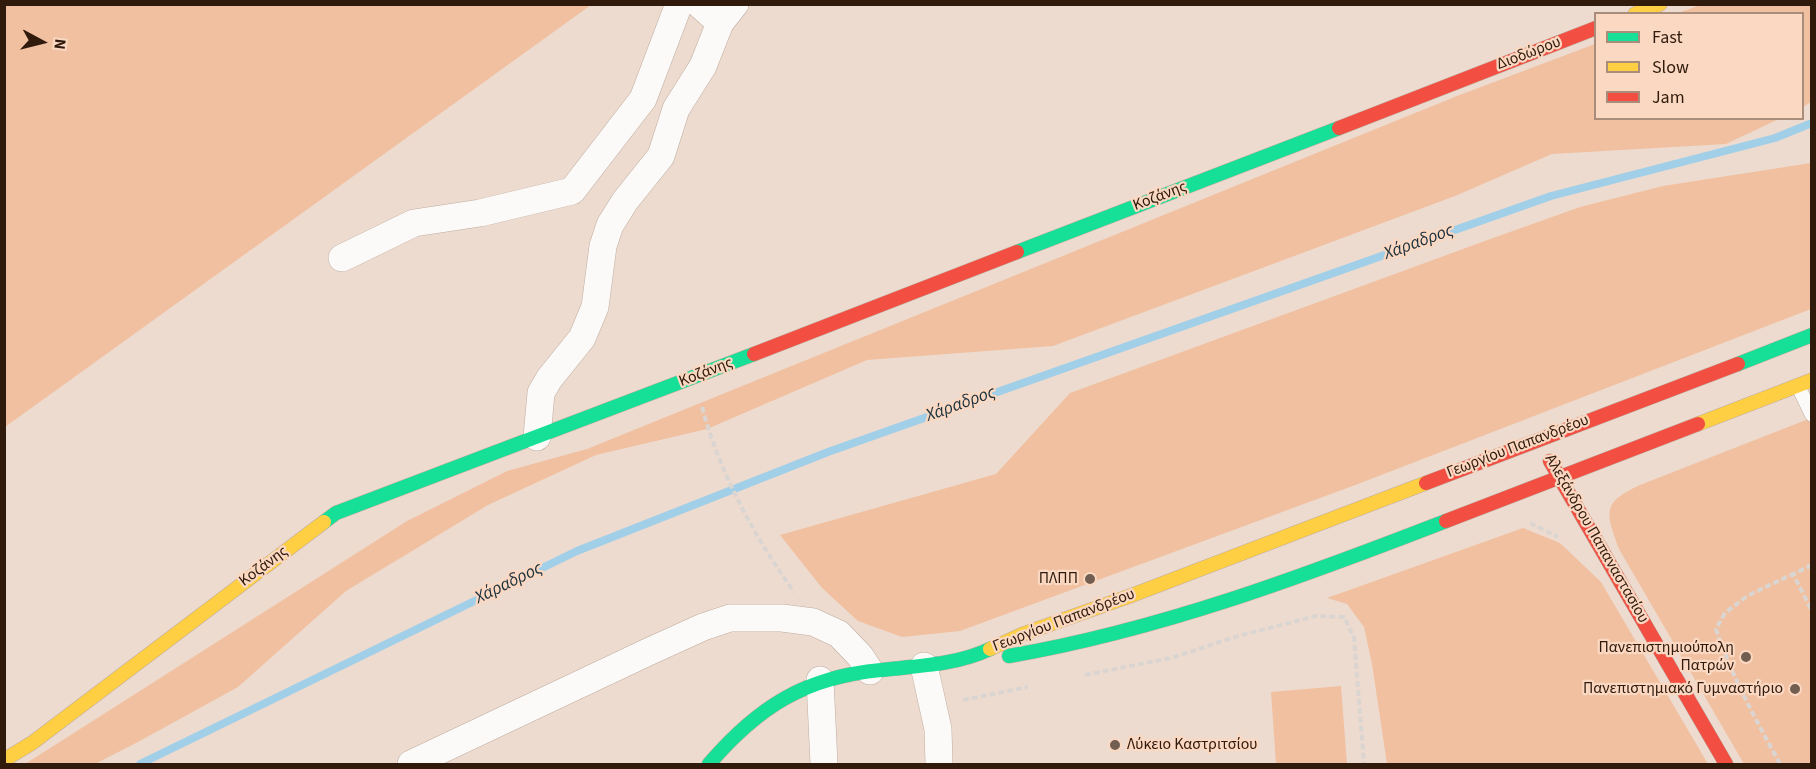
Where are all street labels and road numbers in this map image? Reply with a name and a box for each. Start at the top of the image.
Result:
street label: Διοδώρου [1494,33,1564,75]
street label: Κοζάνης [1130,178,1190,216]
street label: Κοζάνης [676,354,736,392]
street label: Γεωργίου Παπανδρέου [1444,411,1592,483]
street label: Αλεξάνδρου Παπαναστασίου [1540,451,1652,627]
street label: Κοζάνης [236,543,292,591]
street label: Γεωργίου Παπανδρέου [990,585,1138,657]

